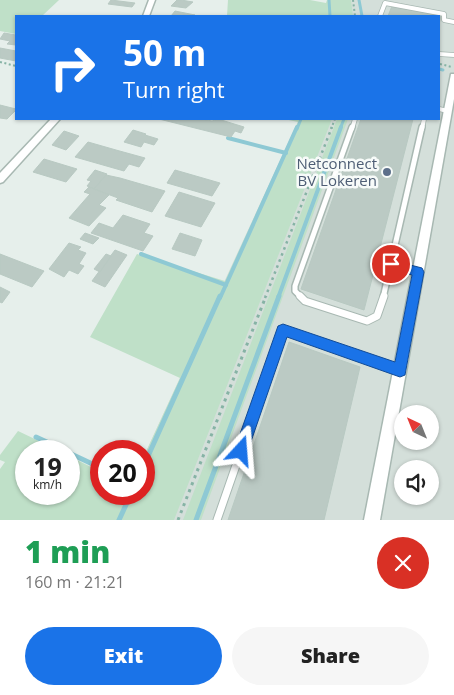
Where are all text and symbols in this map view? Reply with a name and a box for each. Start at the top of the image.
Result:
text: 50 m [123,29,206,76]
icon: right [40,35,105,100]
text: Turn right [123,74,225,104]
place label: Netconnect BV Lokeren [296,153,377,190]
marker: Netconnect BV Lokeren [381,166,393,178]
pin [370,243,412,285]
icon: arrive [377,250,405,278]
north arrow [394,405,439,450]
map controls [394,405,439,505]
position arrow [214,424,266,476]
speed limit sign: 20 [90,440,155,505]
text: 19 [33,449,62,483]
button: sound [394,460,439,505]
text: km/h [33,476,62,493]
text: 1 min [25,531,110,572]
button: close [377,537,429,589]
text: 160 m · 21:21 [25,571,125,593]
button: Exit [25,627,222,685]
button: Share [232,627,429,685]

